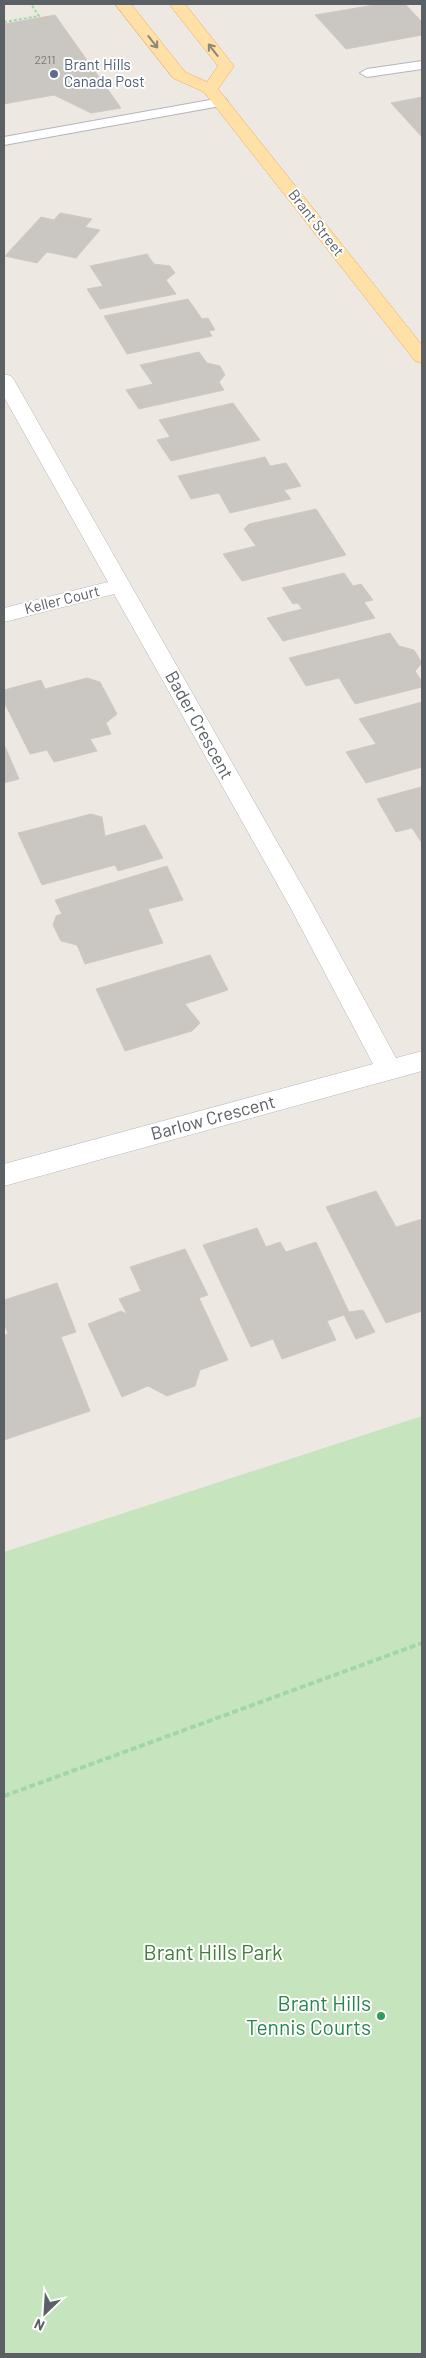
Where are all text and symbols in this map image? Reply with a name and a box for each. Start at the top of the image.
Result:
one-way arrow [148,35,158,49]
one-way arrow [208,44,219,57]
house number: 2211 [34,52,56,66]
place label: Brant Hills Canada Post [64,55,145,90]
marker: Brant Hills Canada Post [48,68,60,80]
street label: Brant Street [285,185,349,259]
street label: Keller Court [22,581,101,617]
street label: Bader Crescent [161,666,239,783]
street label: Barlow Crescent [148,1090,277,1144]
park label: Brant Hills Park [144,1939,282,1964]
place label: Brant Hills Tennis Courts [246,1990,371,2039]
marker: Brant Hills Tennis Courts [375,2010,387,2022]
north arrow [20,2288,70,2338]
text: N [31,2316,47,2335]

